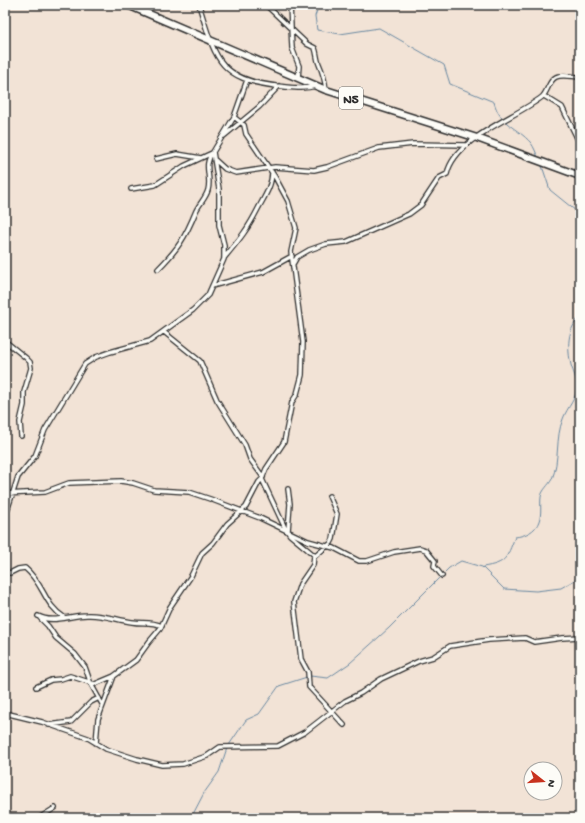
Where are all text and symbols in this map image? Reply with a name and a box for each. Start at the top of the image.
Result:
road number: N5 [339,87,363,109]
north arrow [523,761,563,801]
text: N [544,778,557,789]

